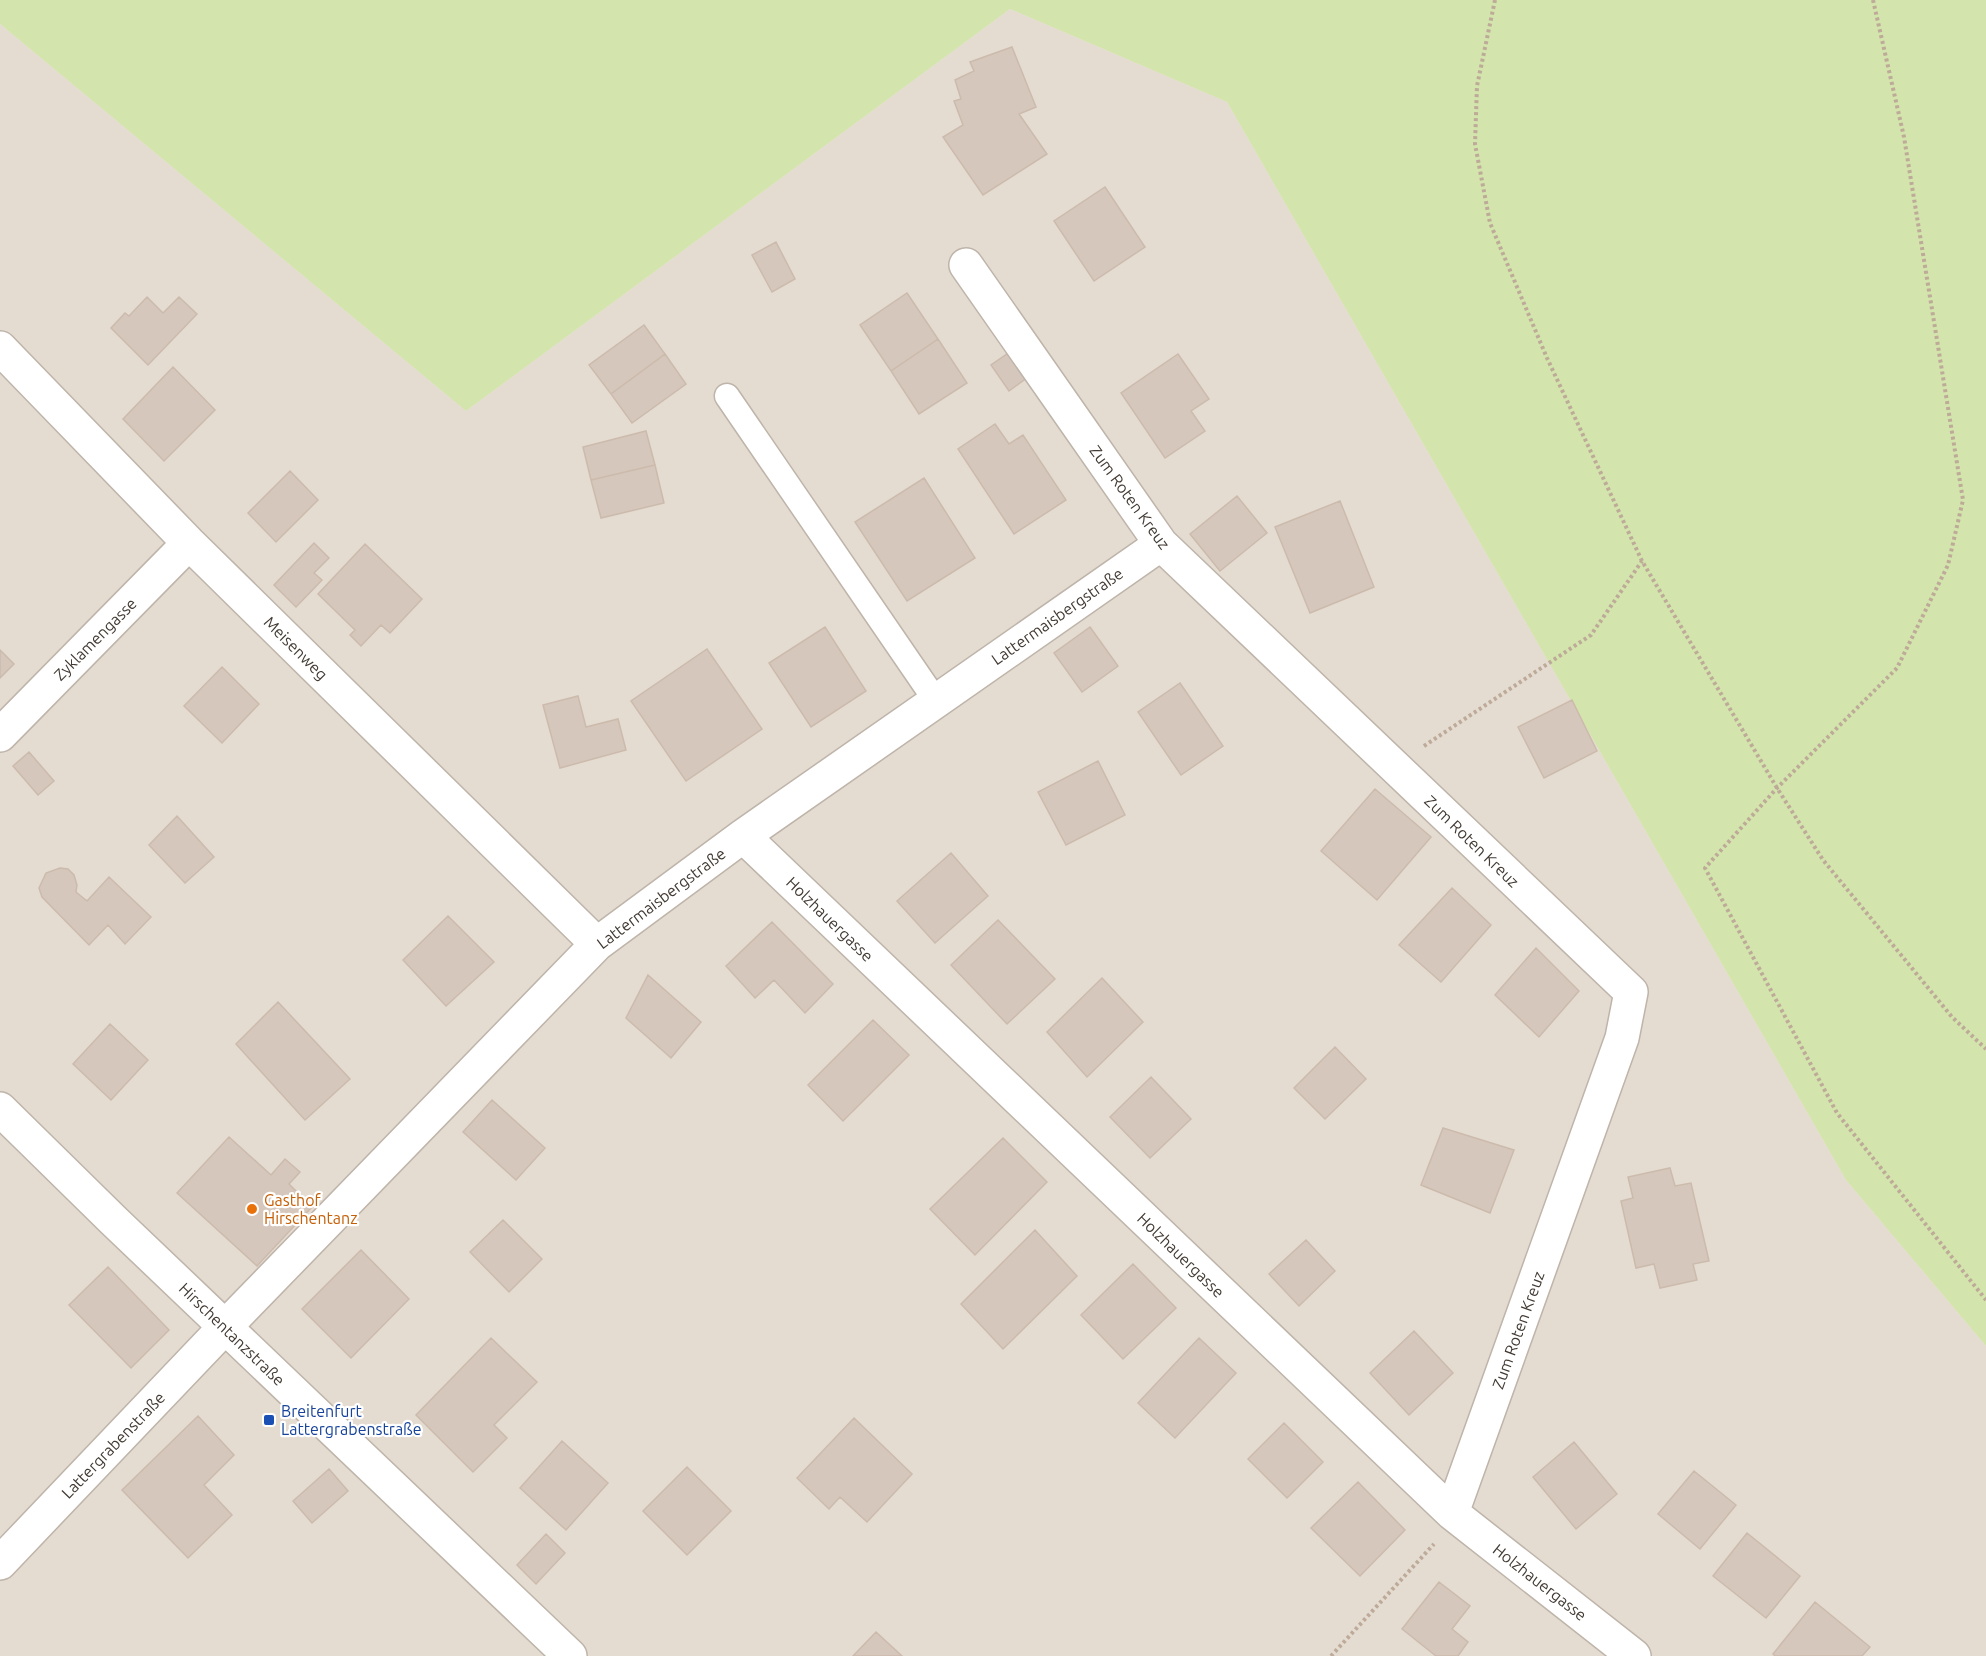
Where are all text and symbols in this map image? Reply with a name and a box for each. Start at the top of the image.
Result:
street label: Zum Roten Kreuz [1086,442,1174,552]
street label: Lattermaisbergstraße [988,564,1126,668]
street label: Zyklamengasse [50,594,140,684]
street label: Meisenweg [261,613,331,683]
street label: Zum Roten Kreuz [1421,792,1523,890]
street label: Lattermaisbergstraße [593,844,729,952]
street label: Holzhauergasse [783,873,877,965]
place label: Gasthof Hirschentanz [264,1191,358,1227]
marker: Gasthof Hirschentanz [245,1202,259,1216]
street label: Holzhauergasse [1134,1209,1228,1301]
street label: Zum Roten Kreuz [1488,1269,1548,1391]
street label: Hirschentanzstraße [176,1279,288,1389]
street label: Lattergrabenstraße [58,1388,168,1502]
place label: Breitenfurt Lattergrabenstraße [281,1402,422,1438]
marker: Breitenfurt Lattergrabenstraße [262,1413,276,1427]
street label: Holzhauergasse [1490,1540,1590,1624]

